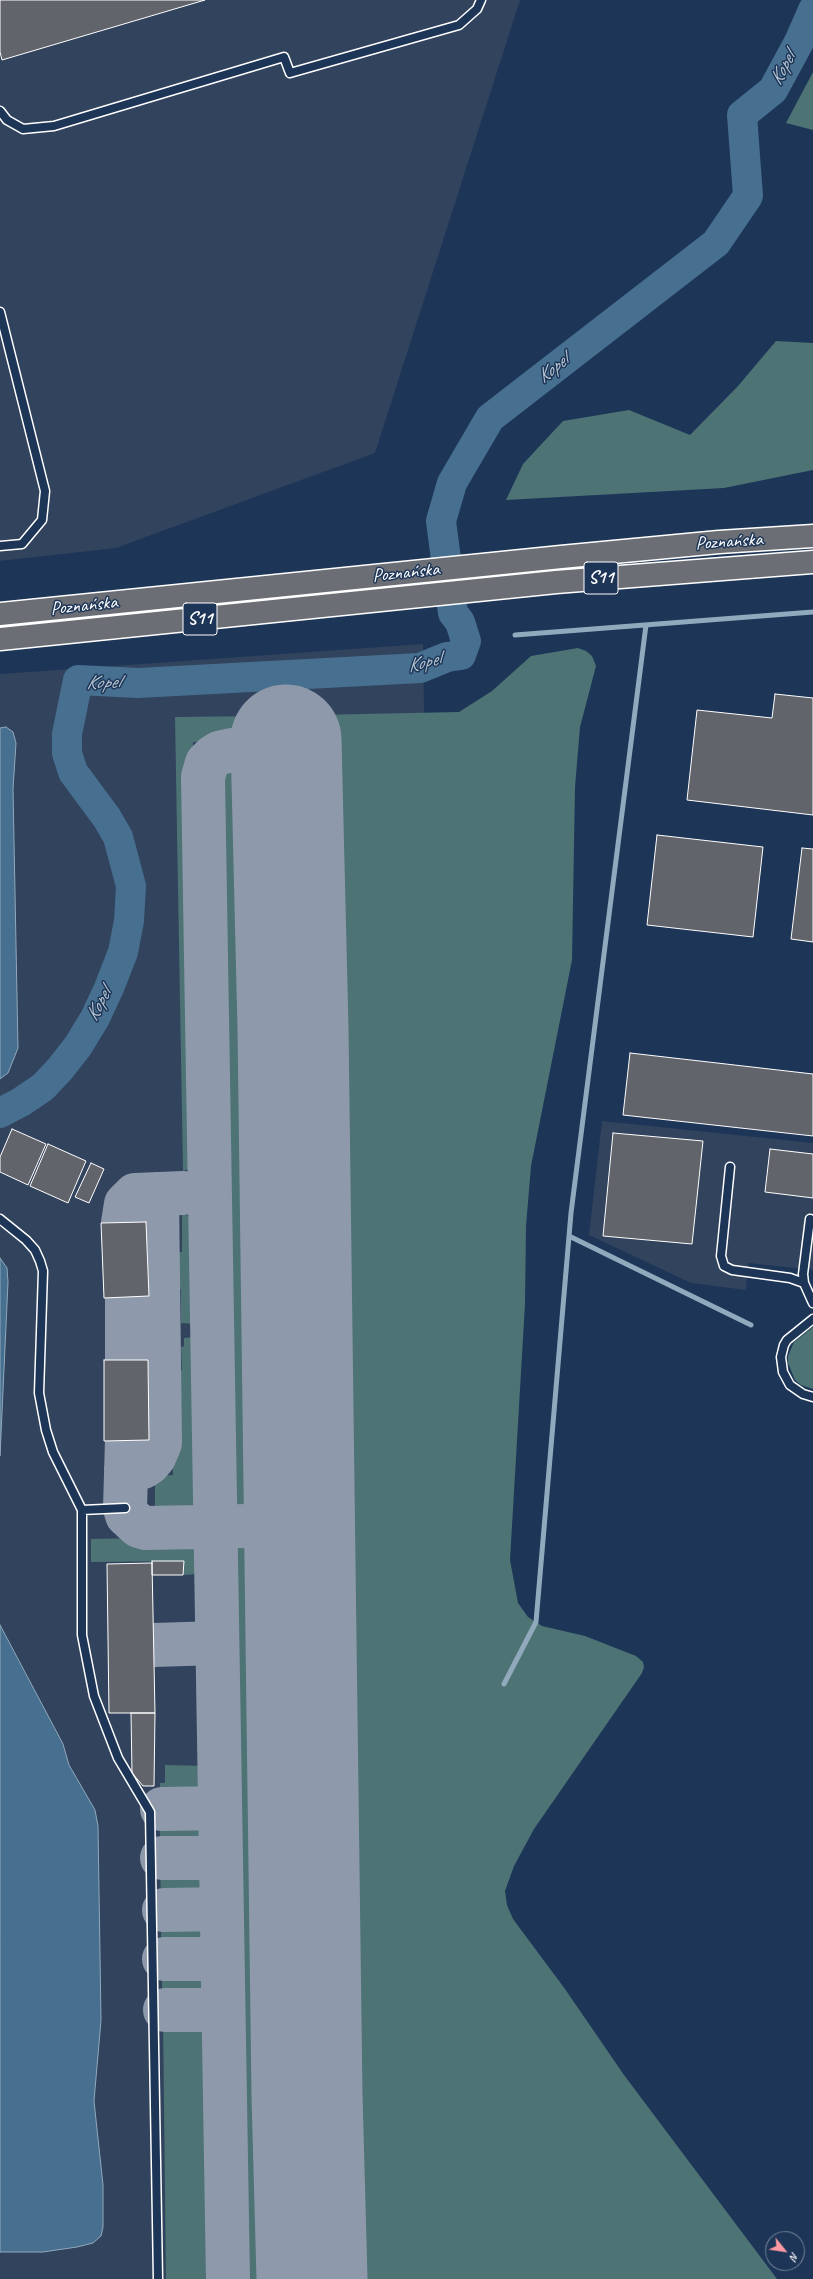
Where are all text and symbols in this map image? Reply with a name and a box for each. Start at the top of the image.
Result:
water label: Kopel [765,49,801,89]
water label: Kopel [532,349,574,389]
street label: Poznańska [695,528,763,556]
street label: Poznańska [371,558,441,588]
road number: S11 [584,562,618,594]
street label: Poznańska [49,591,119,621]
road number: S11 [183,603,217,635]
water label: Kopel [405,647,443,679]
water label: Kopel [86,671,120,695]
water label: Kopel [81,985,117,1025]
north arrow [765,2231,805,2271]
text: N [787,2250,802,2263]

